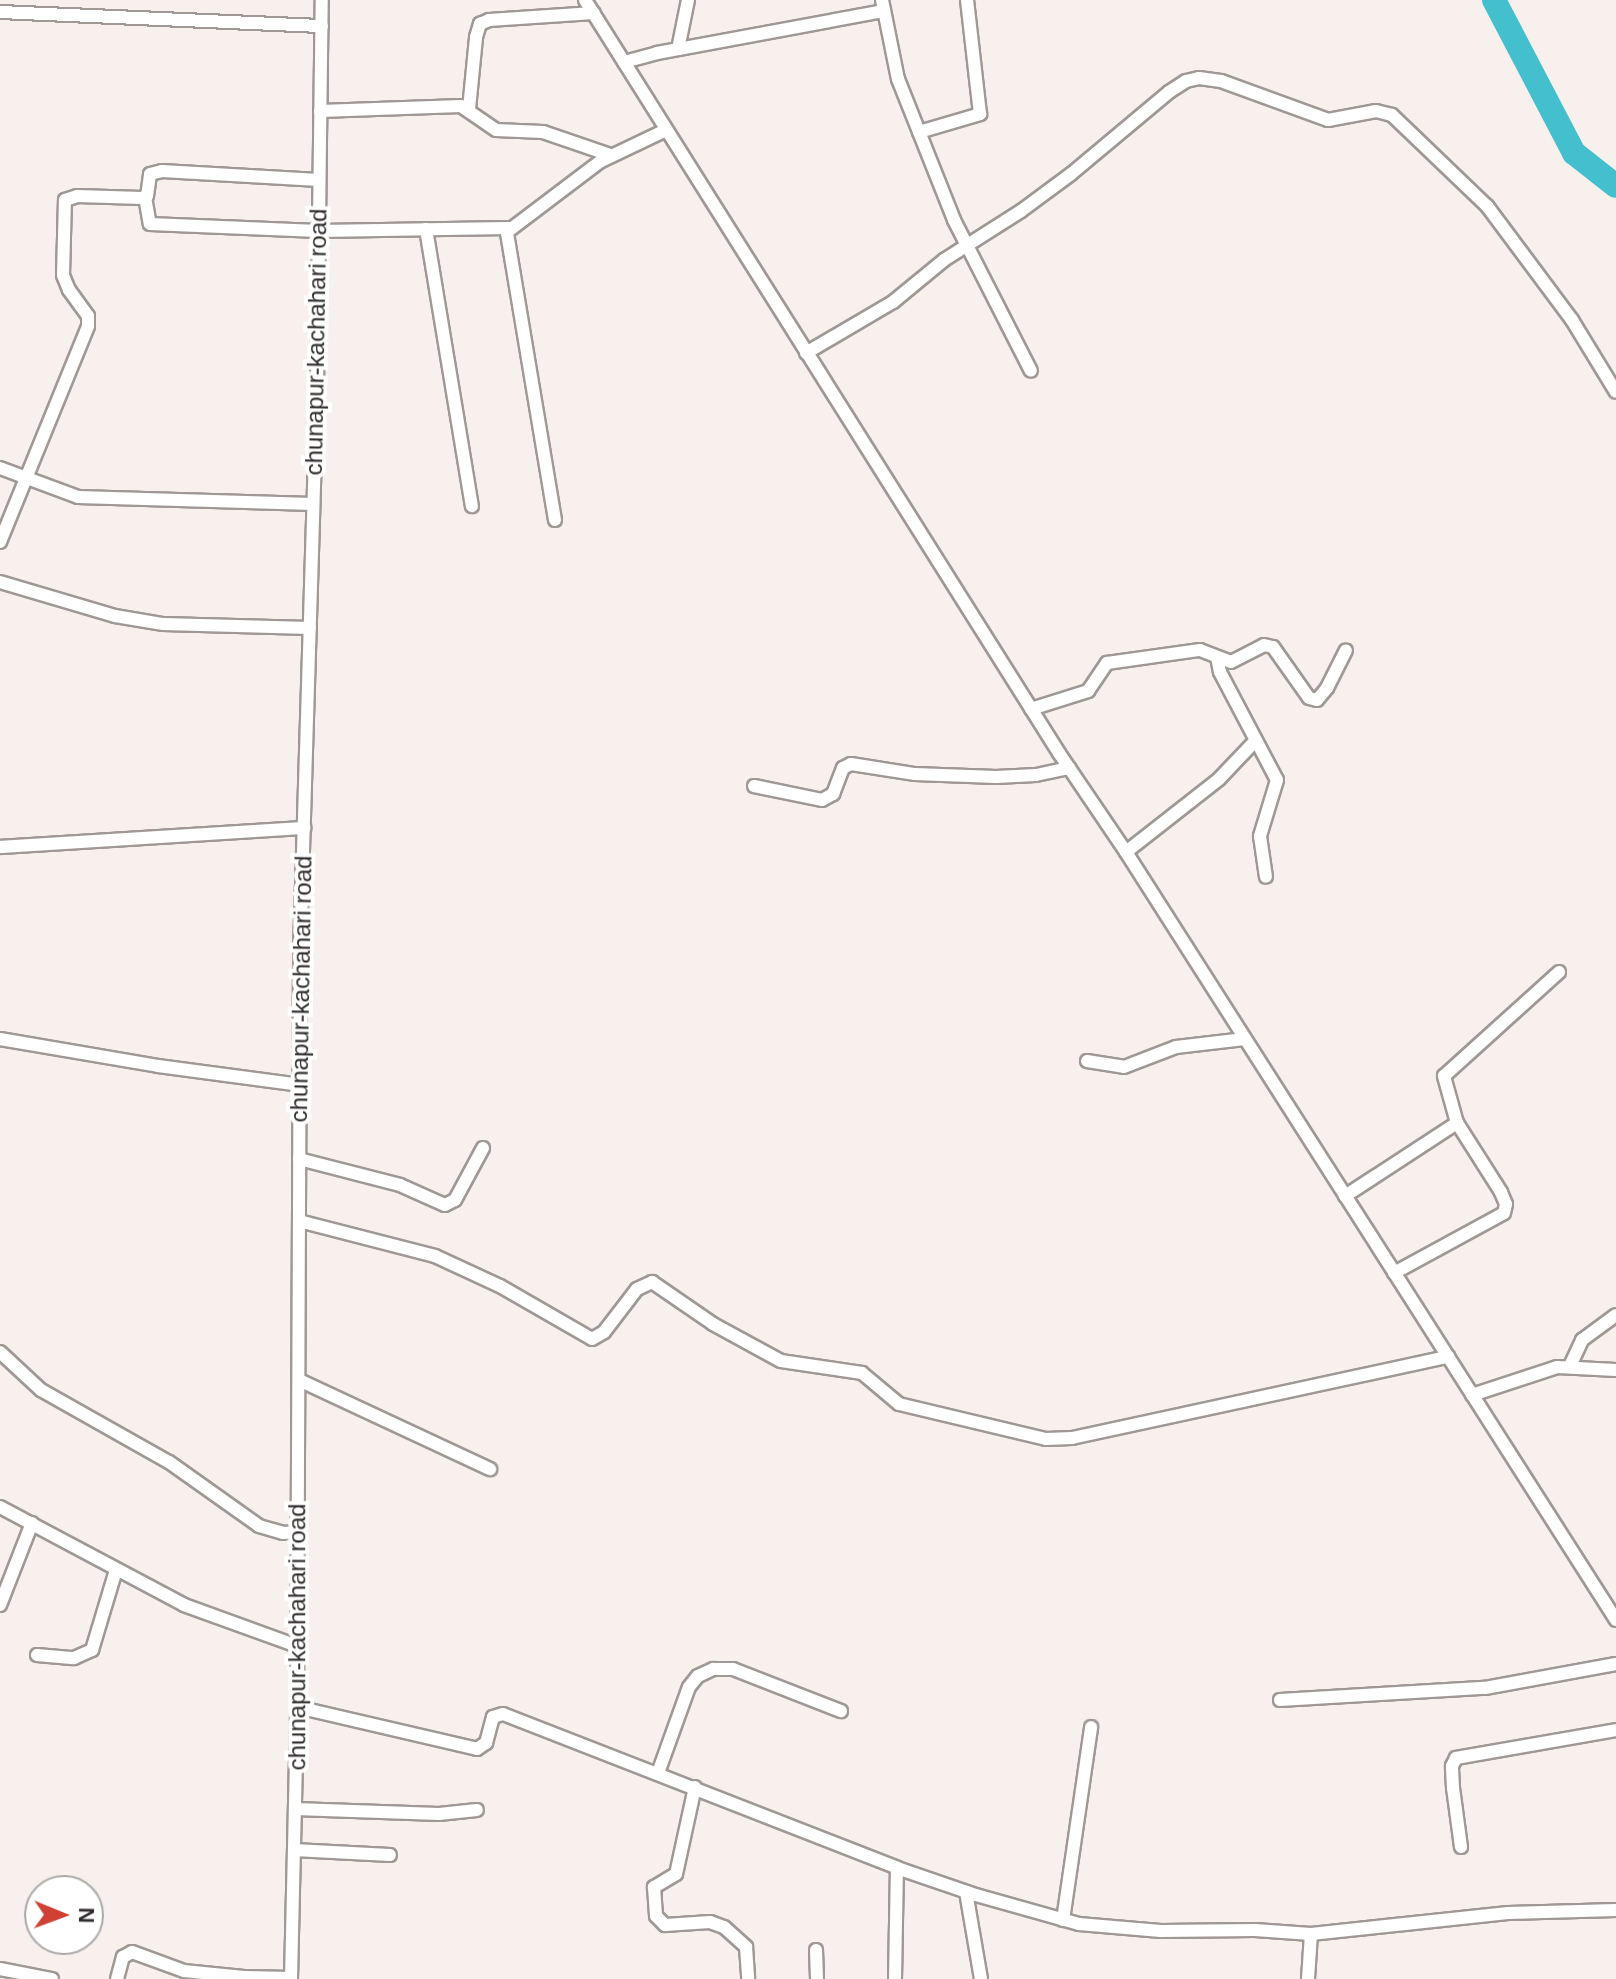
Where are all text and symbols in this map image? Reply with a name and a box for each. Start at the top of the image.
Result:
street label: chunapur-kachahari road [299,208,333,476]
street label: chunapur-kachahari road [284,855,318,1123]
street label: chunapur-kachahari road [283,1504,311,1770]
north arrow [24,1875,104,1955]
text: N [74,1907,99,1924]

